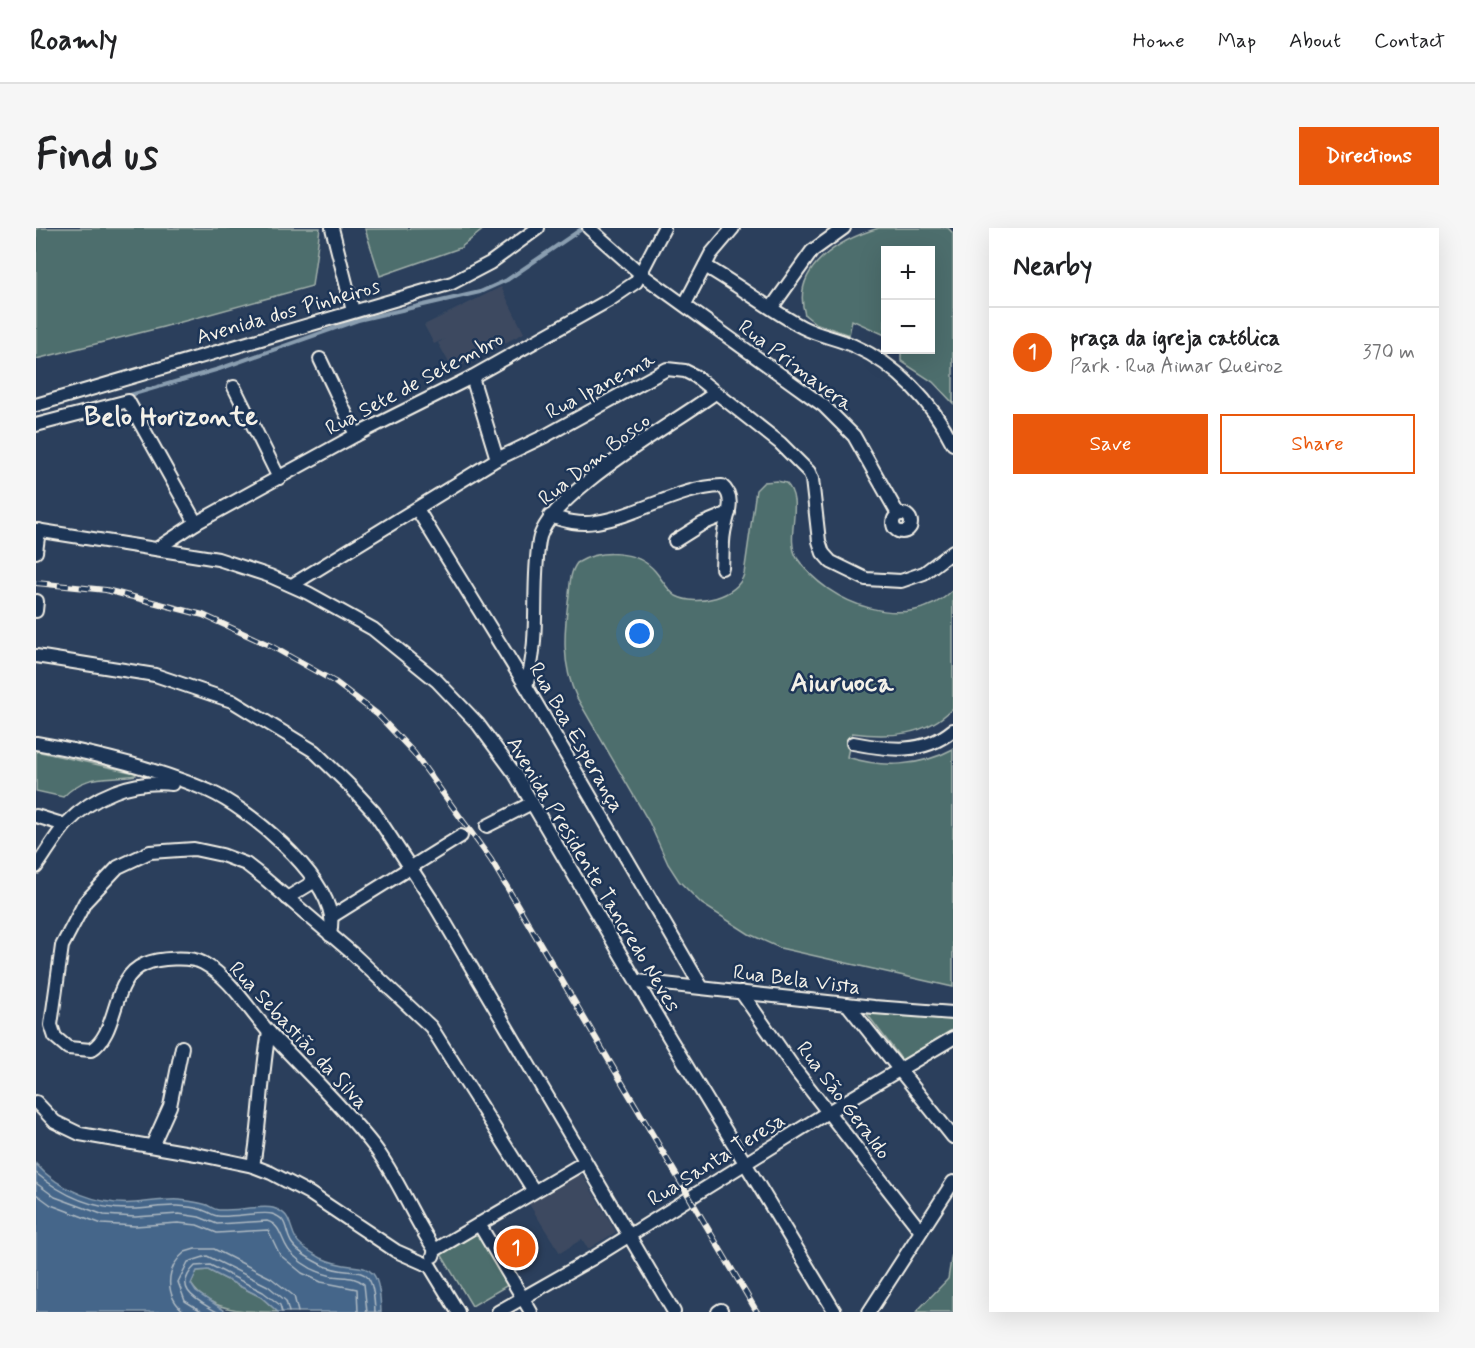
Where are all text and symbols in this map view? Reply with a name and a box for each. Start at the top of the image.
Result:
text: Roamly [30,23,118,60]
text: Home [1133,27,1185,55]
text: Map [1218,27,1256,55]
text: About [1289,27,1341,55]
text: Contact [1374,27,1445,55]
button: Directions [1299,127,1439,185]
text: Find us [36,129,158,184]
map controls [881,246,935,354]
button: + [881,246,935,300]
text: Nearby [1013,250,1092,284]
street label: Avenida dos Pinheiros [193,272,383,352]
button: − [881,300,935,354]
street label: Rua Primavera [732,313,859,418]
street label: Rua Sete de Setembro [321,325,508,443]
text: praça da igreja católica [1070,325,1280,353]
text: 1 [1028,339,1037,366]
text: 370 m [1363,339,1415,366]
street label: Rua Ipanema [541,345,660,426]
text: Park · Rua Aimar Queiroz [1070,353,1283,380]
district label: Belo Horizonte [84,400,258,435]
street label: Rua Dom Bosco [533,407,657,512]
button: Save [1013,414,1208,474]
button: Share [1220,414,1415,474]
your location [625,619,654,648]
street label: Rua Boa Esperança [522,657,631,818]
district label: Aiuruoca [791,666,894,701]
street label: Avenida Presidente Tancredo Neves [500,732,687,1017]
street label: Rua Sebastião da Silva [222,956,374,1116]
street label: Rua Bela Vista [732,958,862,1002]
street label: Rua São Geraldo [789,1036,897,1166]
street label: Rua Santa Teresa [642,1106,791,1213]
pin: 1 [496,1226,536,1270]

